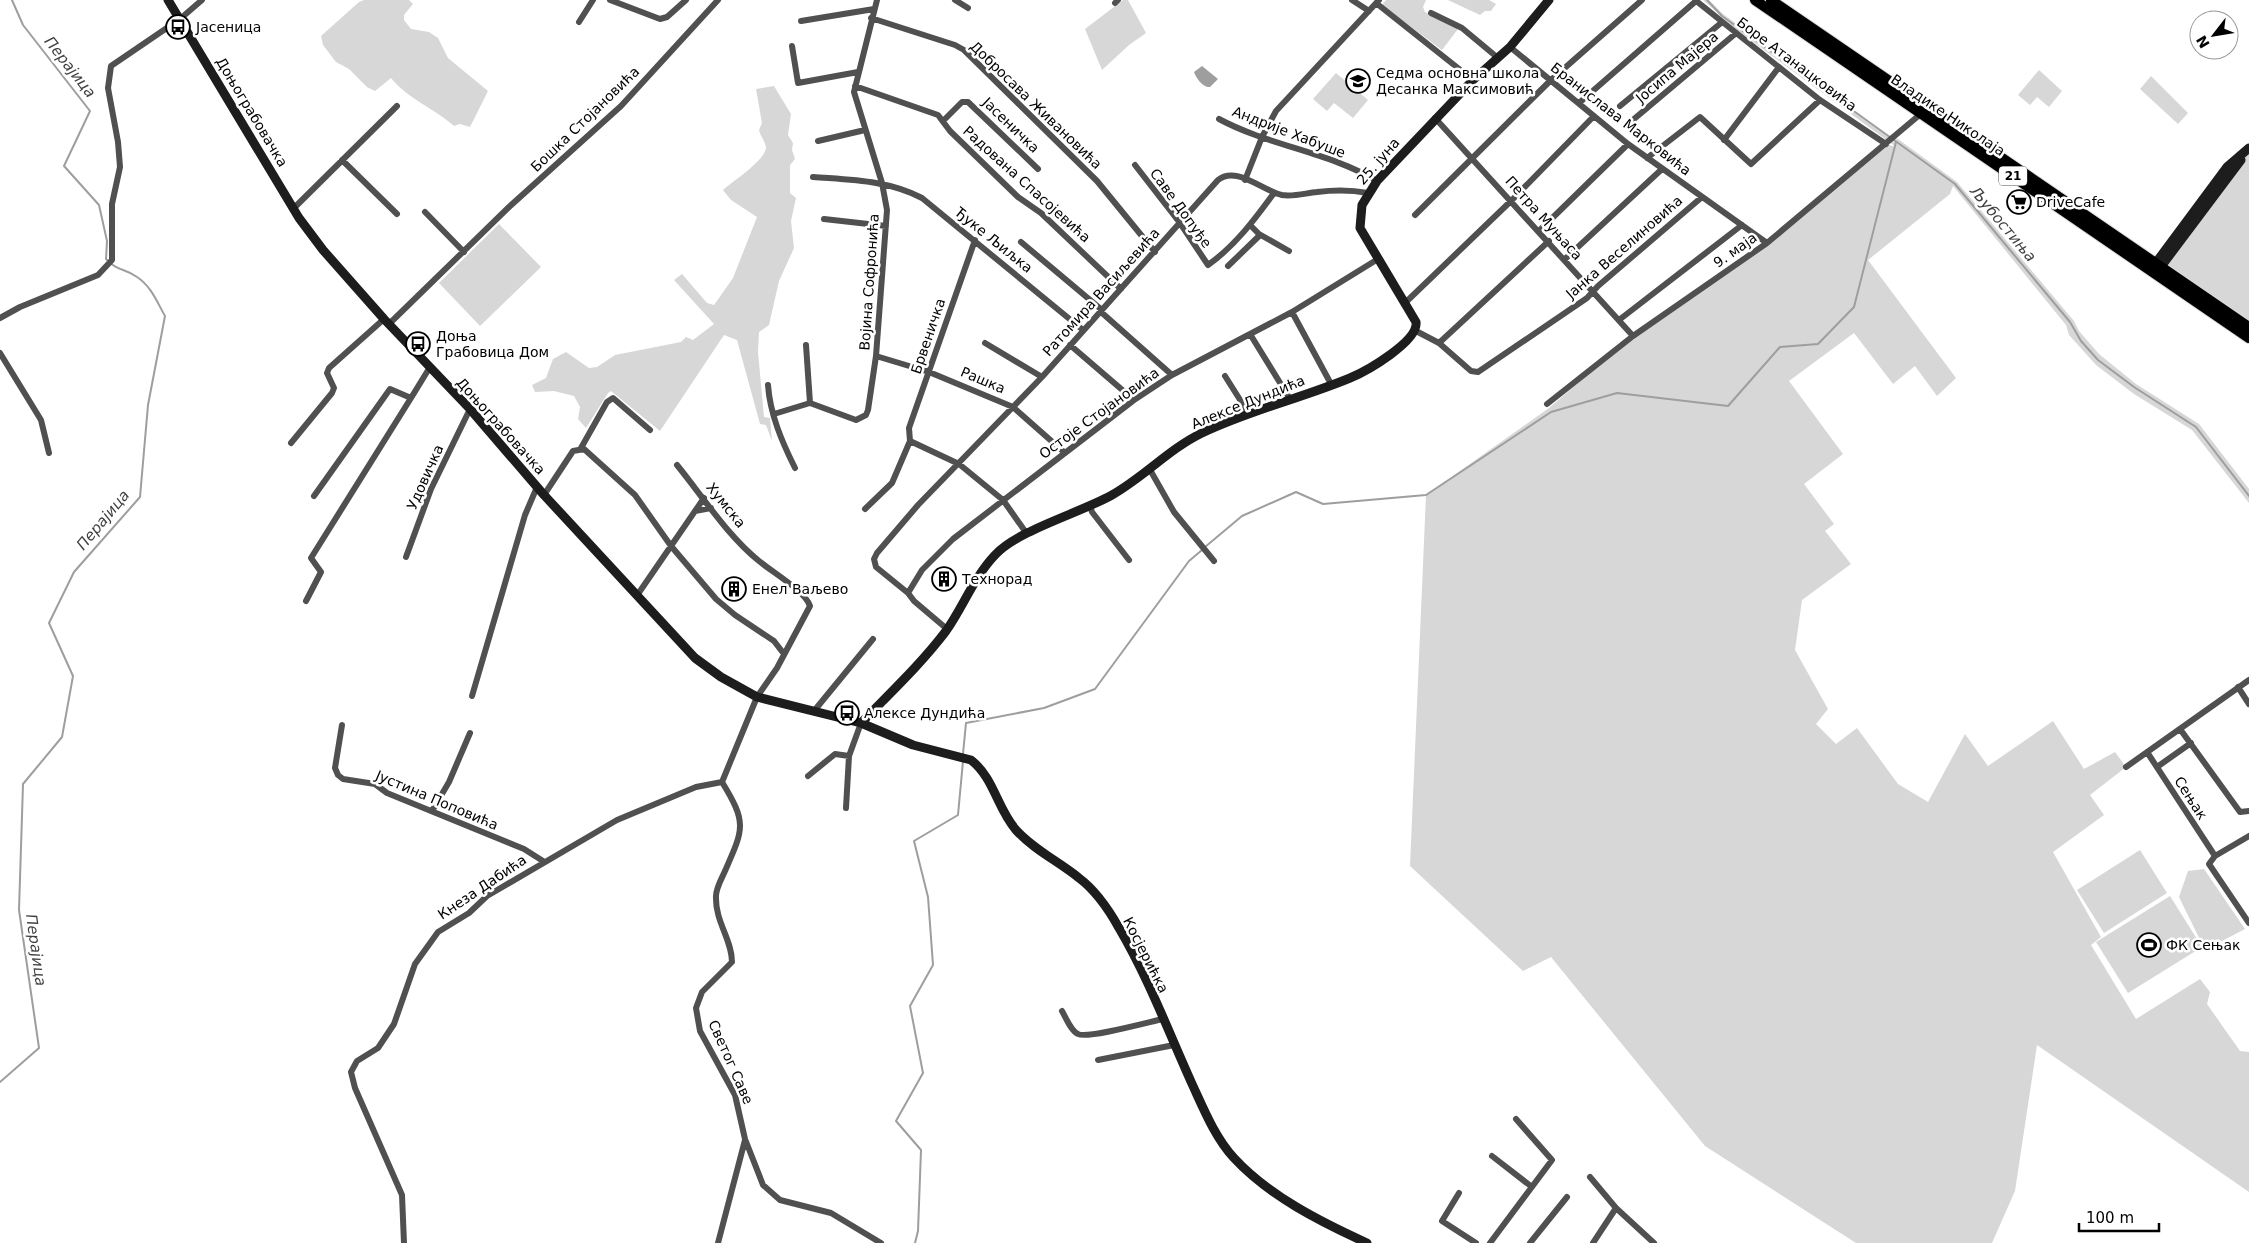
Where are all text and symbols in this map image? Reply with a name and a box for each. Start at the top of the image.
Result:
north arrow [2189,10,2239,60]
bus stop icon: Јасеница [165,14,191,40]
street label: Боре Атанацковића [1734,14,1860,114]
place label: Јасеница [195,19,261,35]
street label: Јосипа Мајера [1632,28,1721,107]
water label: Перајица [41,33,99,101]
text: N [2193,33,2213,51]
street label: Добросава Живановића [967,38,1105,172]
street label: Доњограбовачка [213,54,291,170]
street label: Бранислава Марковића [1548,59,1694,179]
street label: Бошка Стојановића [528,63,642,175]
place label: Седма основна школа Десанка Максимовић [1376,65,1539,97]
school or university icon: Седма основна школа Десанка Максимовић [1345,68,1371,94]
street label: Владике Николаја [1888,71,2008,159]
street label: Јасеничка [979,93,1043,156]
street label: Андрије Хабуше [1230,103,1348,161]
street label: Радована Спасојевића [960,123,1094,245]
street label: 25. јуна [1353,134,1403,188]
street label: Саве Допуђе [1147,165,1215,251]
road number: 21 [1999,167,2027,186]
street label: Петра Муњаса [1502,173,1586,263]
water label: Љубостиња [1966,182,2040,265]
supermarket icon: DriveCafe [2006,189,2032,215]
street label: Јанка Веселиновића [1562,192,1685,302]
place label: DriveCafe [2036,194,2105,210]
street label: Ђуке Љиљка [951,203,1036,276]
street label: Војина Софронића [856,213,882,351]
street label: Ратомира Васиљевића [1039,225,1163,359]
street label: 9. маја [1710,229,1760,271]
street label: Брвеничка [908,296,948,376]
place label: Доња Грабовица Дом [436,328,549,360]
bus stop icon: Доња Грабовица Дом [405,331,431,357]
street label: Рашка [958,363,1008,397]
street label: Остоје Стојановића [1036,364,1162,462]
street label: Алексе Дундића [1189,372,1307,432]
street label: Доњограбовачка [453,374,549,478]
street label: Удовичка [404,442,446,512]
street label: Хумска [703,479,749,531]
water label: Перајица [73,486,133,554]
building icon: Технорад [931,566,957,592]
place label: Технорад [961,571,1032,587]
building icon: Енел Ваљево [721,576,747,602]
place label: Енел Ваљево [752,581,848,597]
bus stop icon: Алексе Дундића [834,700,860,726]
place label: Алексе Дундића [864,705,985,721]
street label: Јустина Поповића [372,767,501,833]
street label: Сењак [2171,774,2211,822]
street label: Кнеза Дабића [435,852,529,922]
water label: Перајица [22,913,50,987]
street label: Косјерићка [1120,914,1172,996]
sports icon: ФК Сењак [2136,932,2162,958]
place label: ФК Сењак [2166,937,2240,953]
street label: Светог Саве [705,1017,757,1107]
scale bar [2079,1200,2159,1232]
text: 100 m [2086,1209,2134,1227]

